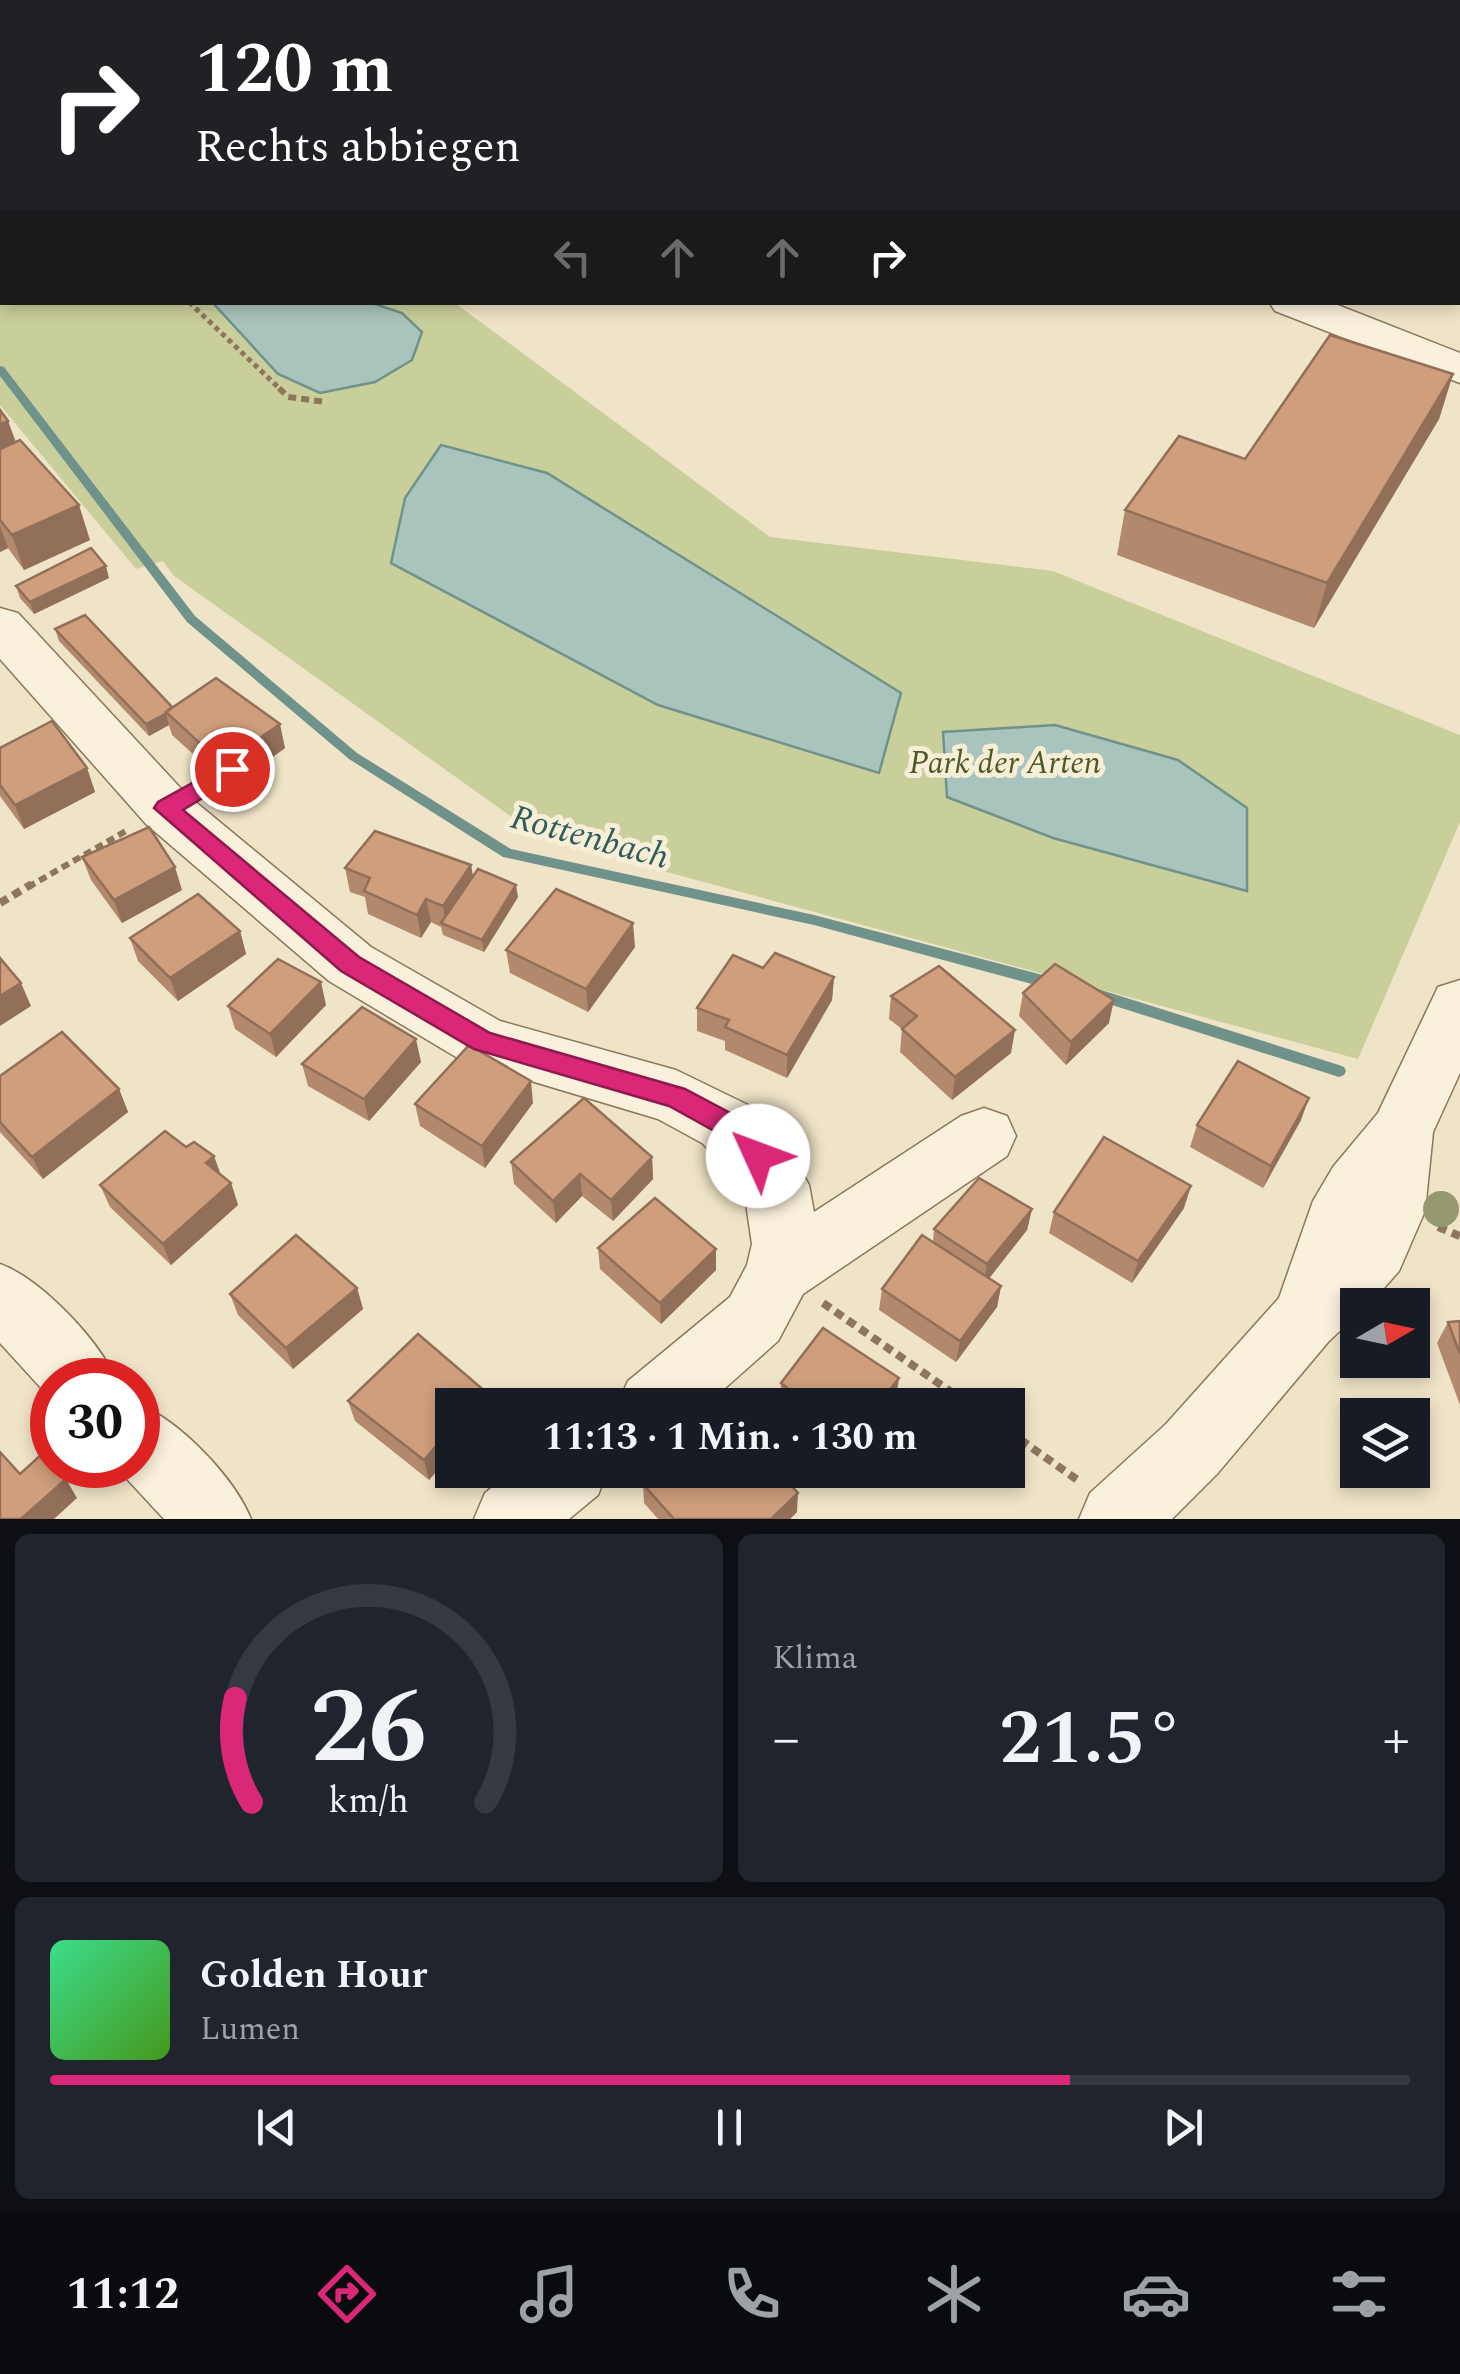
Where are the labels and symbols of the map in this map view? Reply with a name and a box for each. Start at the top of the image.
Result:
pin [190,727,275,812]
park label: Park der Arten [909,739,1101,788]
water label: Rottenbach [505,791,675,884]
position arrow [706,1104,810,1208]
north arrow [1340,1288,1430,1378]
speed limit sign: 30 [30,1358,160,1488]

